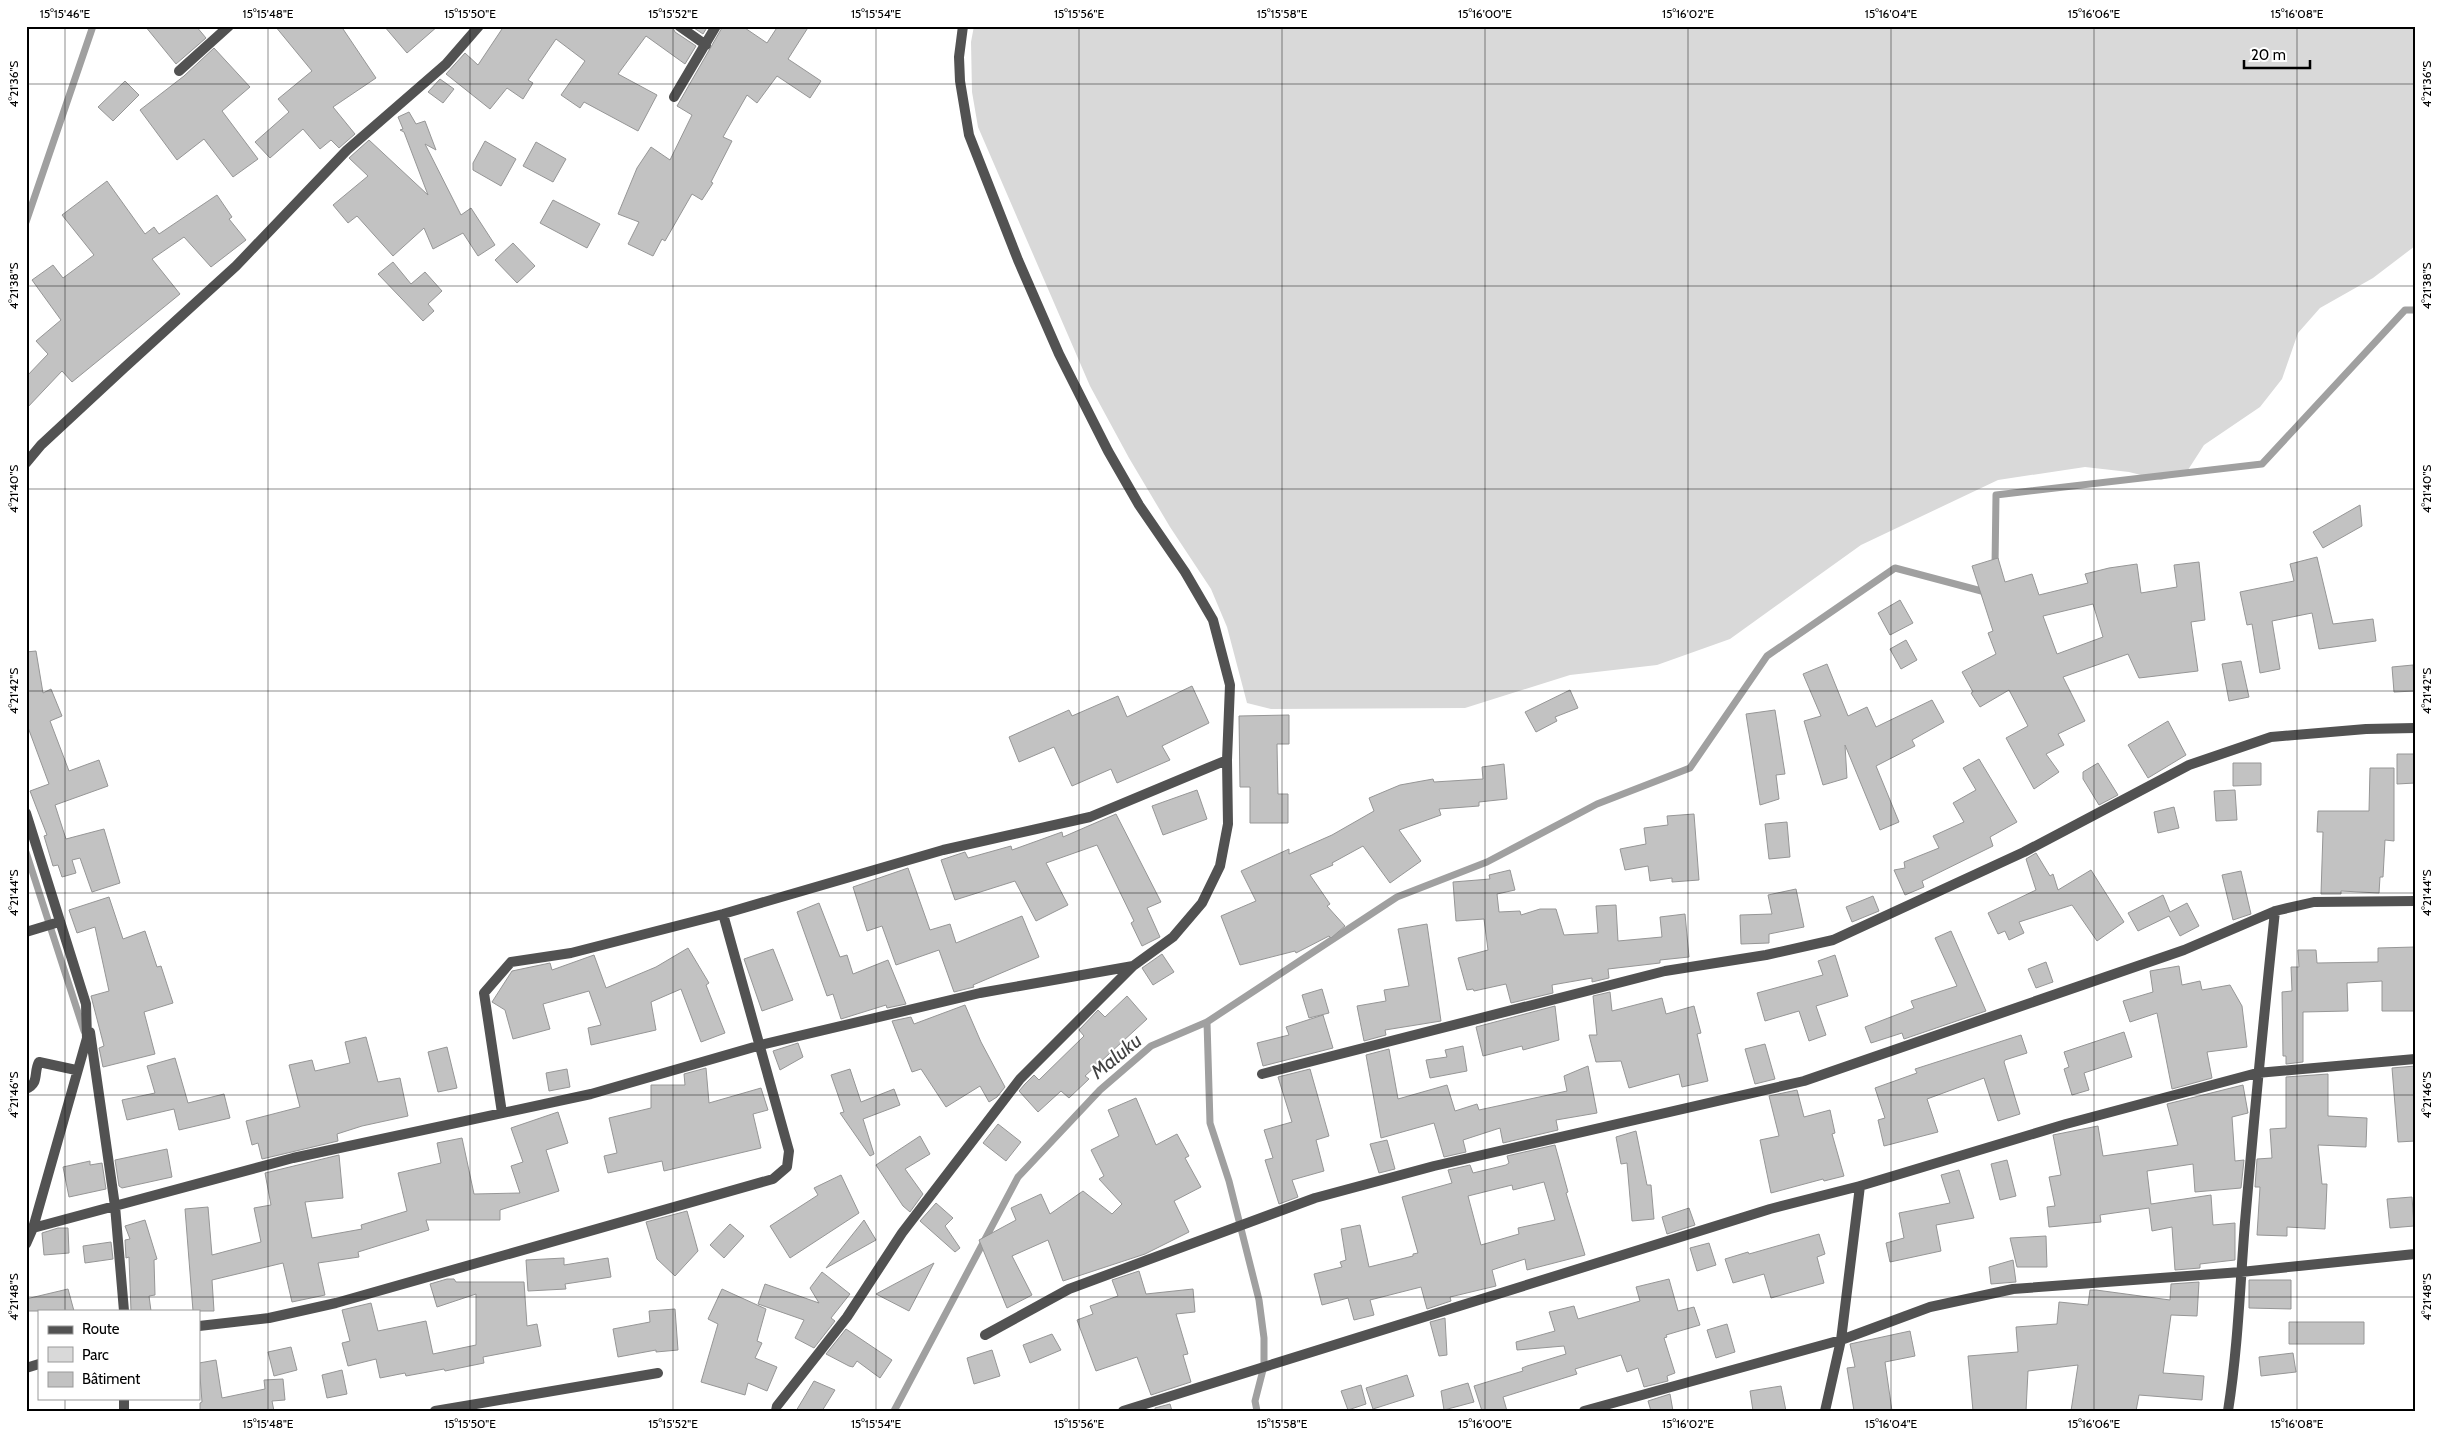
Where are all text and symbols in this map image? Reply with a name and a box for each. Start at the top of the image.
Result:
text: 15°15'46"E [40,6,91,21]
text: 15°15'48"E [243,6,294,21]
text: 15°15'50"E [444,6,496,21]
text: 15°15'52"E [648,6,698,21]
text: 15°15'54"E [851,6,901,21]
text: 15°15'56"E [1054,6,1104,21]
text: 15°15'58"E [1257,6,1308,21]
text: 15°16'00"E [1458,6,1512,21]
text: 15°16'02"E [1662,6,1714,21]
text: 15°16'04"E [1865,6,1918,21]
text: 15°16'06"E [2068,6,2121,21]
text: 15°16'08"E [2271,6,2324,21]
scale bar [2244,38,2310,70]
text: 20 m [2251,46,2286,64]
text: 4°21'36"S [6,61,21,107]
text: 4°21'36"S [2419,61,2434,107]
text: 4°21'38"S [6,262,21,310]
text: 4°21'38"S [2419,262,2434,310]
text: 4°21'40"S [6,465,21,513]
text: 4°21'40"S [2419,465,2434,513]
text: 4°21'42"S [6,668,21,714]
text: 4°21'42"S [2419,668,2434,714]
text: 4°21'44"S [6,870,21,916]
text: 4°21'44"S [2419,870,2434,916]
water label: Maluku [1085,1028,1146,1084]
text: 4°21'46"S [6,1072,21,1118]
text: 4°21'46"S [2419,1072,2434,1118]
text: 4°21'48"S [6,1273,21,1321]
text: 4°21'48"S [2419,1273,2434,1321]
legend [38,1310,200,1400]
text: Route [82,1320,120,1338]
text: Parc [82,1346,109,1364]
text: Bâtiment [82,1370,140,1388]
text: 15°15'48"E [243,1416,294,1431]
text: 15°15'50"E [444,1416,496,1431]
text: 15°15'52"E [648,1416,698,1431]
text: 15°15'54"E [851,1416,901,1431]
text: 15°15'56"E [1054,1416,1104,1431]
text: 15°15'58"E [1257,1416,1308,1431]
text: 15°16'00"E [1458,1416,1512,1431]
text: 15°16'02"E [1662,1416,1714,1431]
text: 15°16'04"E [1865,1416,1918,1431]
text: 15°16'06"E [2068,1416,2121,1431]
text: 15°16'08"E [2271,1416,2324,1431]

